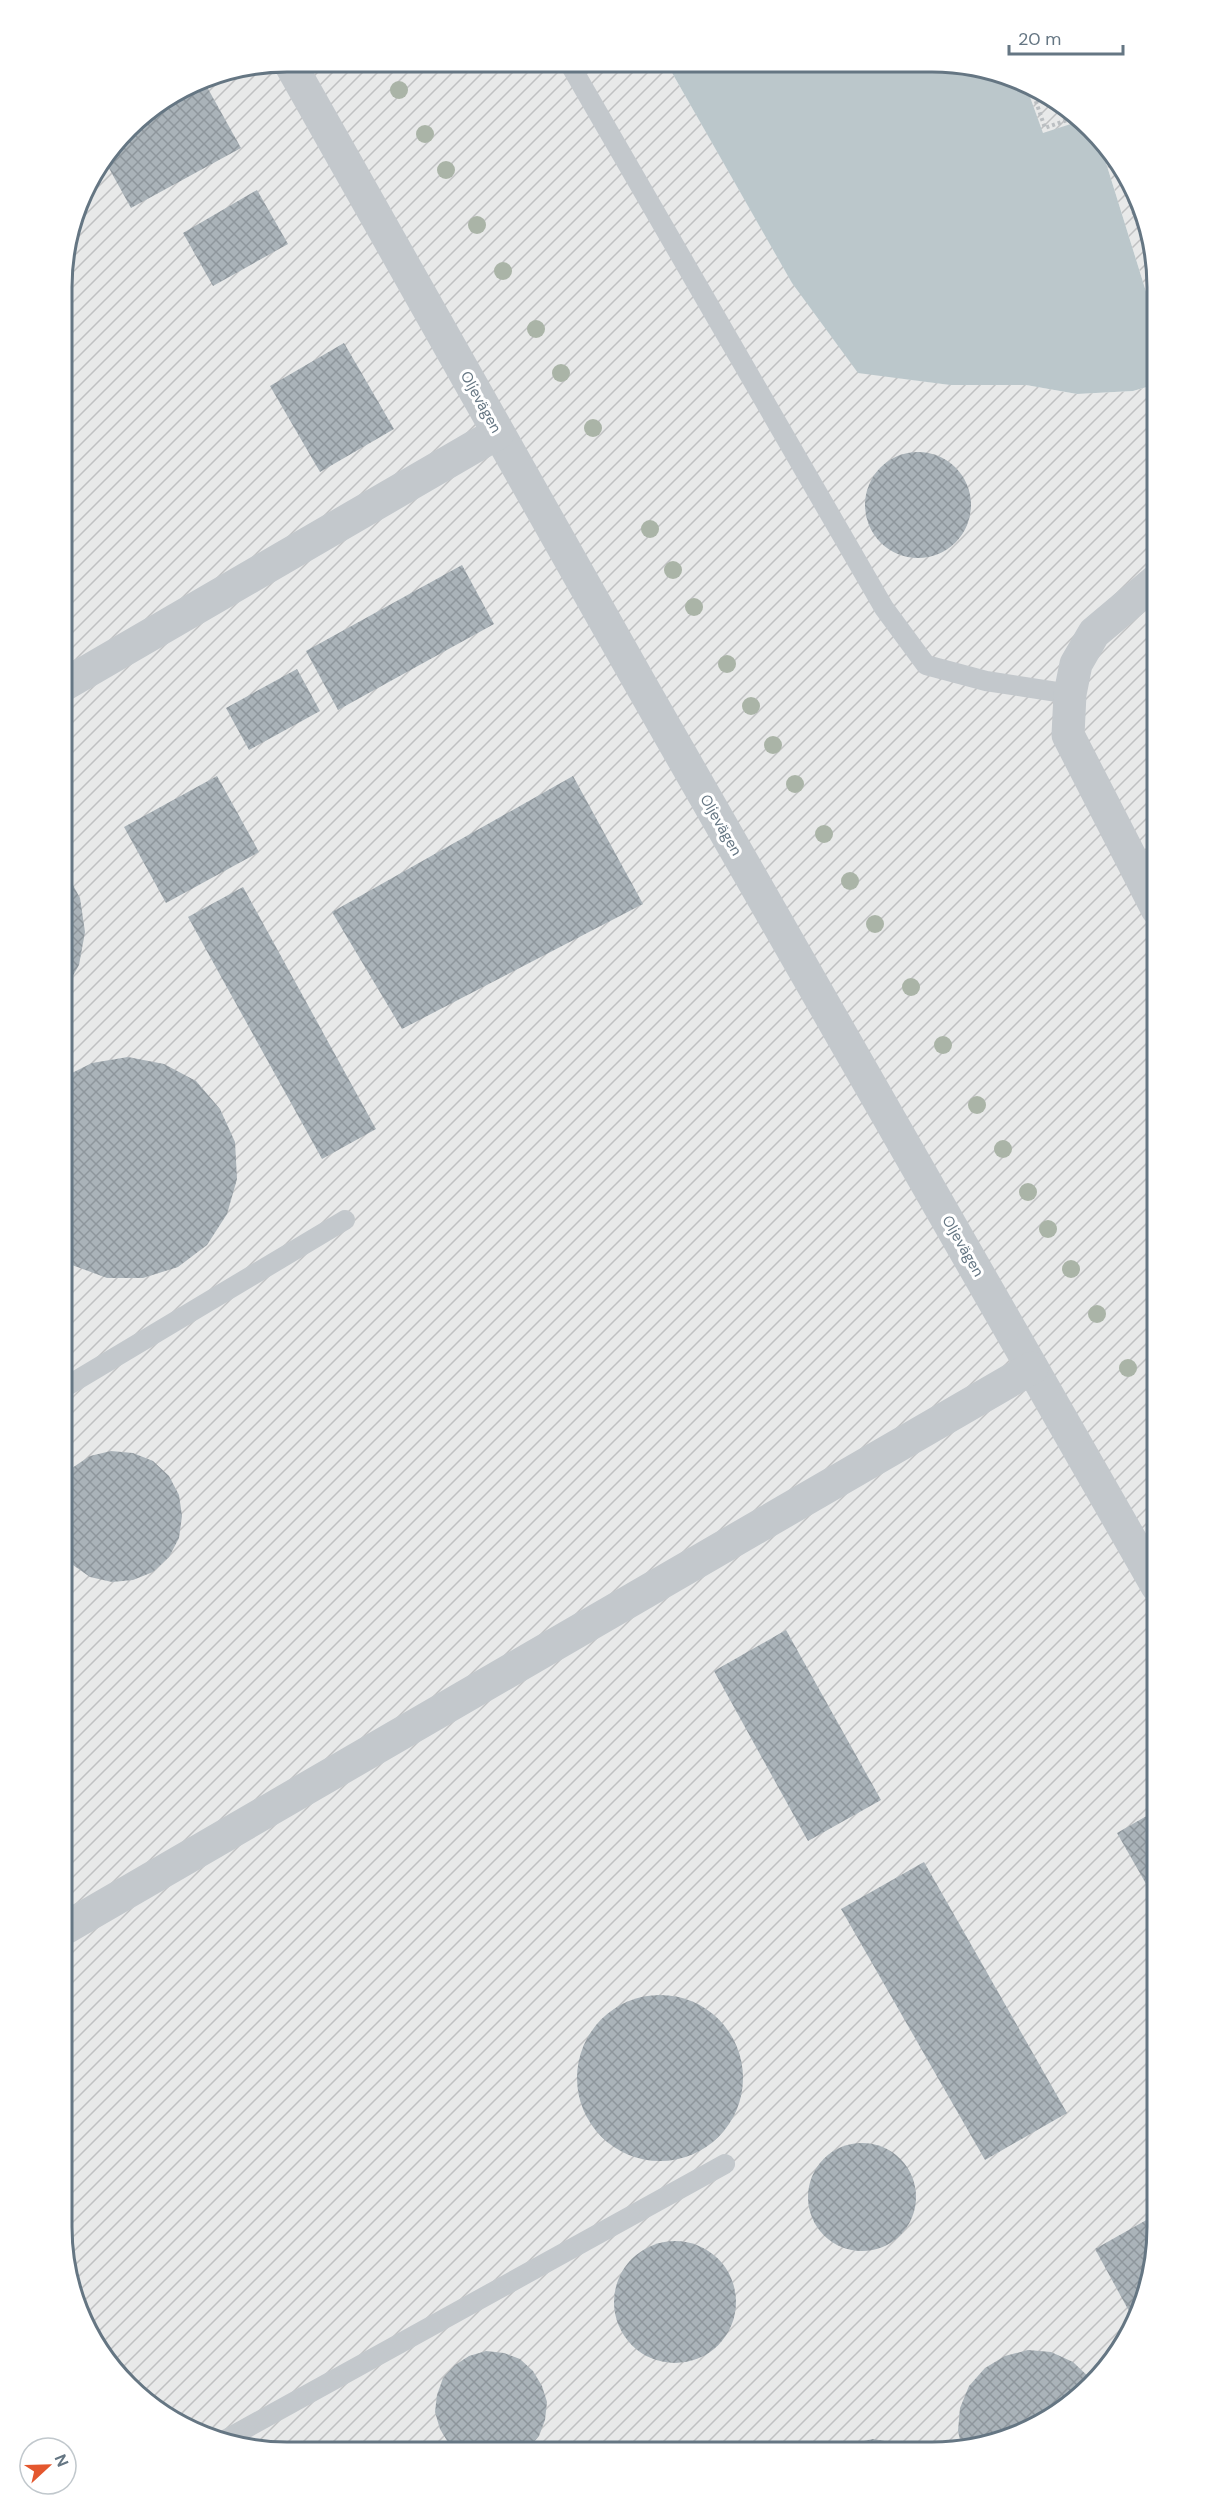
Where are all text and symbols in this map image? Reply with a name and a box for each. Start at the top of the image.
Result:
scale bar [1009,18,1123,56]
text: 20 m [1018,27,1061,51]
street label: Oljevägen [456,368,506,436]
street label: Oljevägen [695,791,747,859]
street label: Oljevägen [937,1212,989,1280]
north arrow [18,2436,78,2496]
text: N [50,2451,73,2470]

